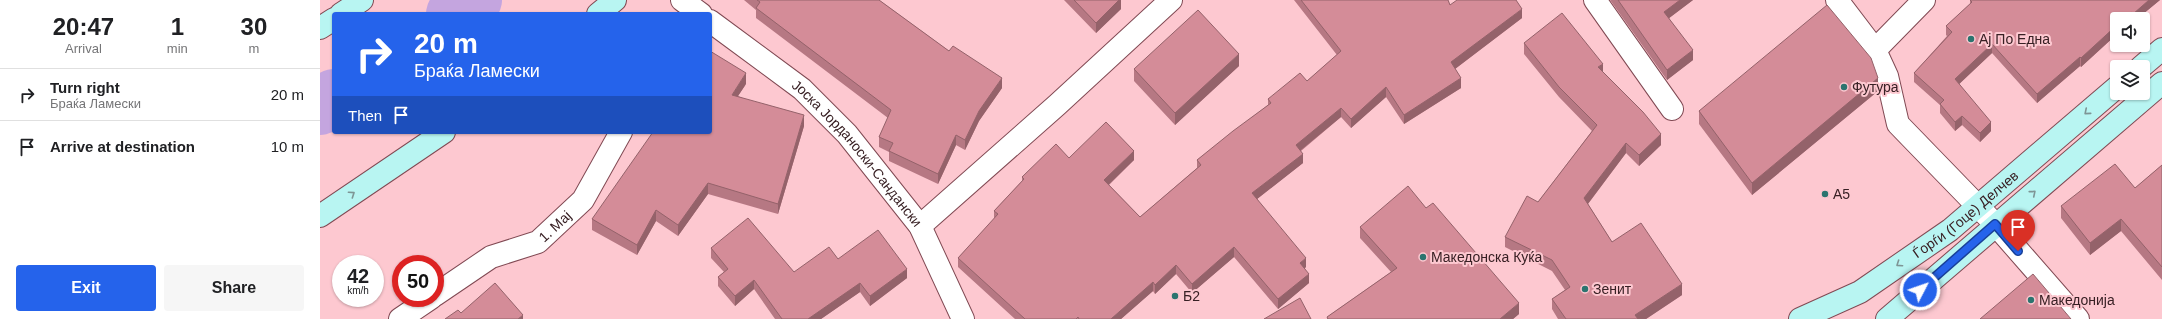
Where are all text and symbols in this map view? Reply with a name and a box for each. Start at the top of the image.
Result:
map controls [2110,12,2150,100]
button: sound [2110,12,2150,52]
text: 20:47 [53,13,114,40]
text: 1 [171,13,184,40]
text: 30 [241,13,267,40]
icon: right [348,28,400,80]
text: 20 m [414,28,478,59]
place label: Ај По Една [1979,31,2050,47]
marker: Ај По Една [1966,34,1976,44]
text: Arrival [65,41,102,56]
text: min [167,41,188,56]
text: m [248,41,259,56]
button: layers [2110,60,2150,100]
text: Браќа Ламески [414,61,540,81]
street label: Јоска Јорданоски-Сандански [789,76,925,230]
text: Turn right [50,79,120,96]
place label: Футура [1852,79,1899,95]
marker: Футура [1839,82,1849,92]
icon: right [16,84,38,106]
text: 20 m [271,86,304,103]
text: Браќа Ламески [50,96,141,111]
icon: arrive [390,104,412,126]
text: Then [348,107,382,124]
one-way arrow [2084,108,2092,115]
icon: arrive [16,136,38,158]
text: Arrive at destination [50,138,195,155]
text: 10 m [271,138,304,155]
street label: Ѓорѓи (Гоце) Делчев [1910,167,2021,261]
place label: А5 [1833,186,1850,202]
marker: А5 [1820,189,1830,199]
one-way arrow [2028,190,2035,197]
one-way arrow [348,191,355,199]
street label: 1. Мај [535,207,574,245]
pin [2001,210,2035,251]
icon: arrive [2007,216,2029,238]
place label: Македонска Куќа [1431,249,1542,265]
marker: Македонска Куќа [1418,252,1428,262]
speed limit sign: 50 [392,255,444,307]
one-way arrow [1897,259,1904,266]
button: Exit [16,265,156,311]
button: Share [164,265,304,311]
text: 42 [347,265,369,287]
position arrow [1899,269,1941,311]
place label: Зенит [1593,281,1632,297]
marker: Зенит [1580,284,1590,294]
text: km/h [347,285,369,296]
place label: Б2 [1183,288,1200,304]
marker: Б2 [1170,291,1180,301]
place label: Македонија [2039,292,2115,308]
marker: Македонија [2026,295,2036,305]

